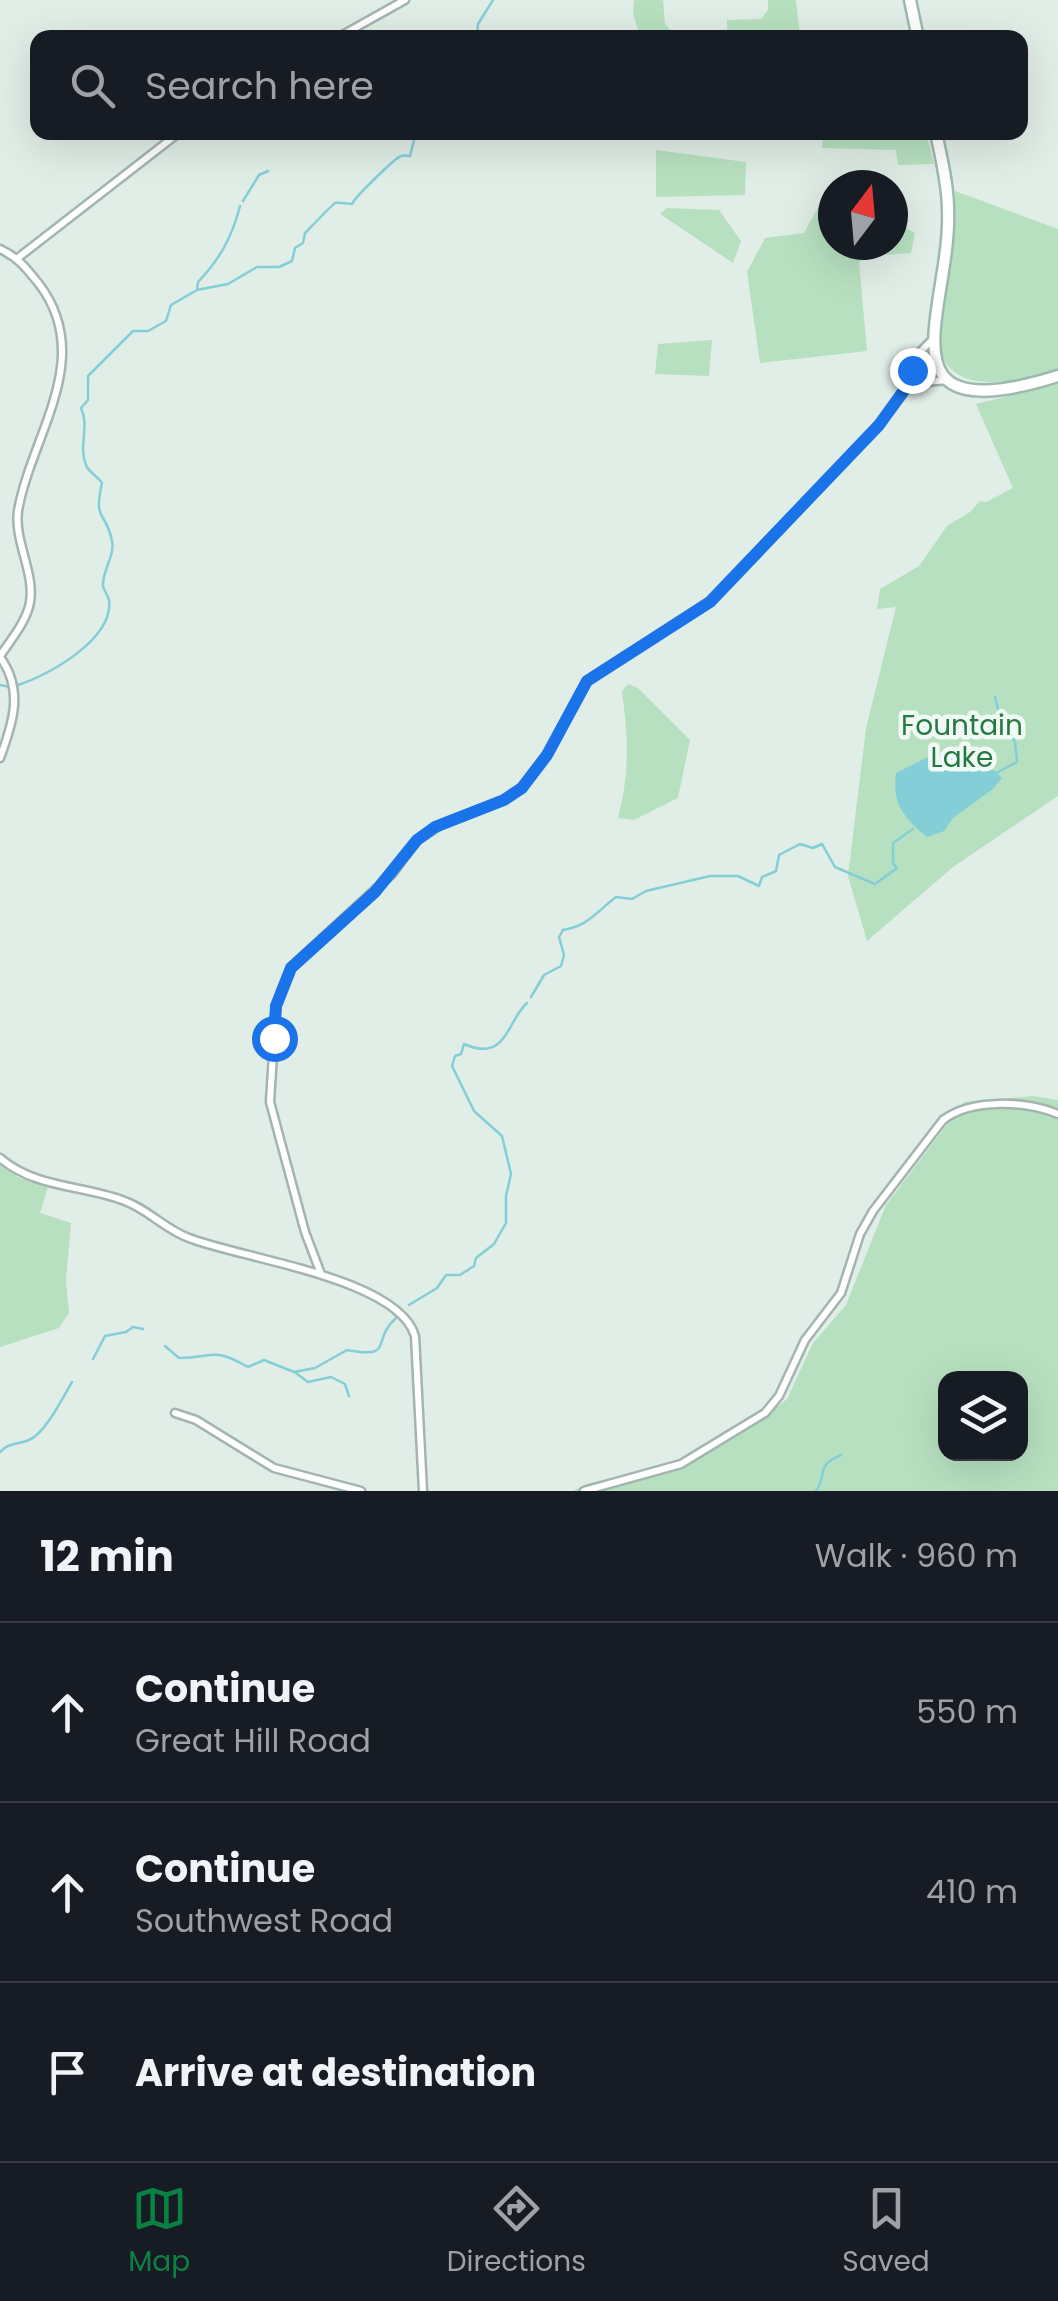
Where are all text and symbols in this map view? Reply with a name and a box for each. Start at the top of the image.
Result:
search box [30,30,1028,140]
icon: search [65,58,120,113]
text: Search here [145,59,374,112]
north arrow [818,170,908,260]
route end [890,348,936,394]
park label: Fountain Lake [901,706,1023,777]
route start [252,1016,298,1062]
map controls [938,1371,1028,1461]
button: layers [938,1371,1028,1461]
text: 12 min [40,1527,174,1586]
text: Walk · 960 m [815,1533,1018,1578]
text: Continue [135,1662,315,1715]
icon: ahead [40,1685,95,1740]
text: 550 m [916,1689,1018,1734]
text: Great Hill Road [135,1718,371,1763]
text: Continue [135,1842,315,1895]
icon: ahead [40,1865,95,1920]
text: 410 m [926,1869,1018,1914]
text: Southwest Road [135,1898,393,1943]
icon: arrive [40,2045,95,2100]
text: Arrive at destination [135,2046,536,2099]
tab: Map [128,2181,190,2283]
tab: Directions [447,2181,586,2283]
tab: Saved [842,2181,930,2283]

